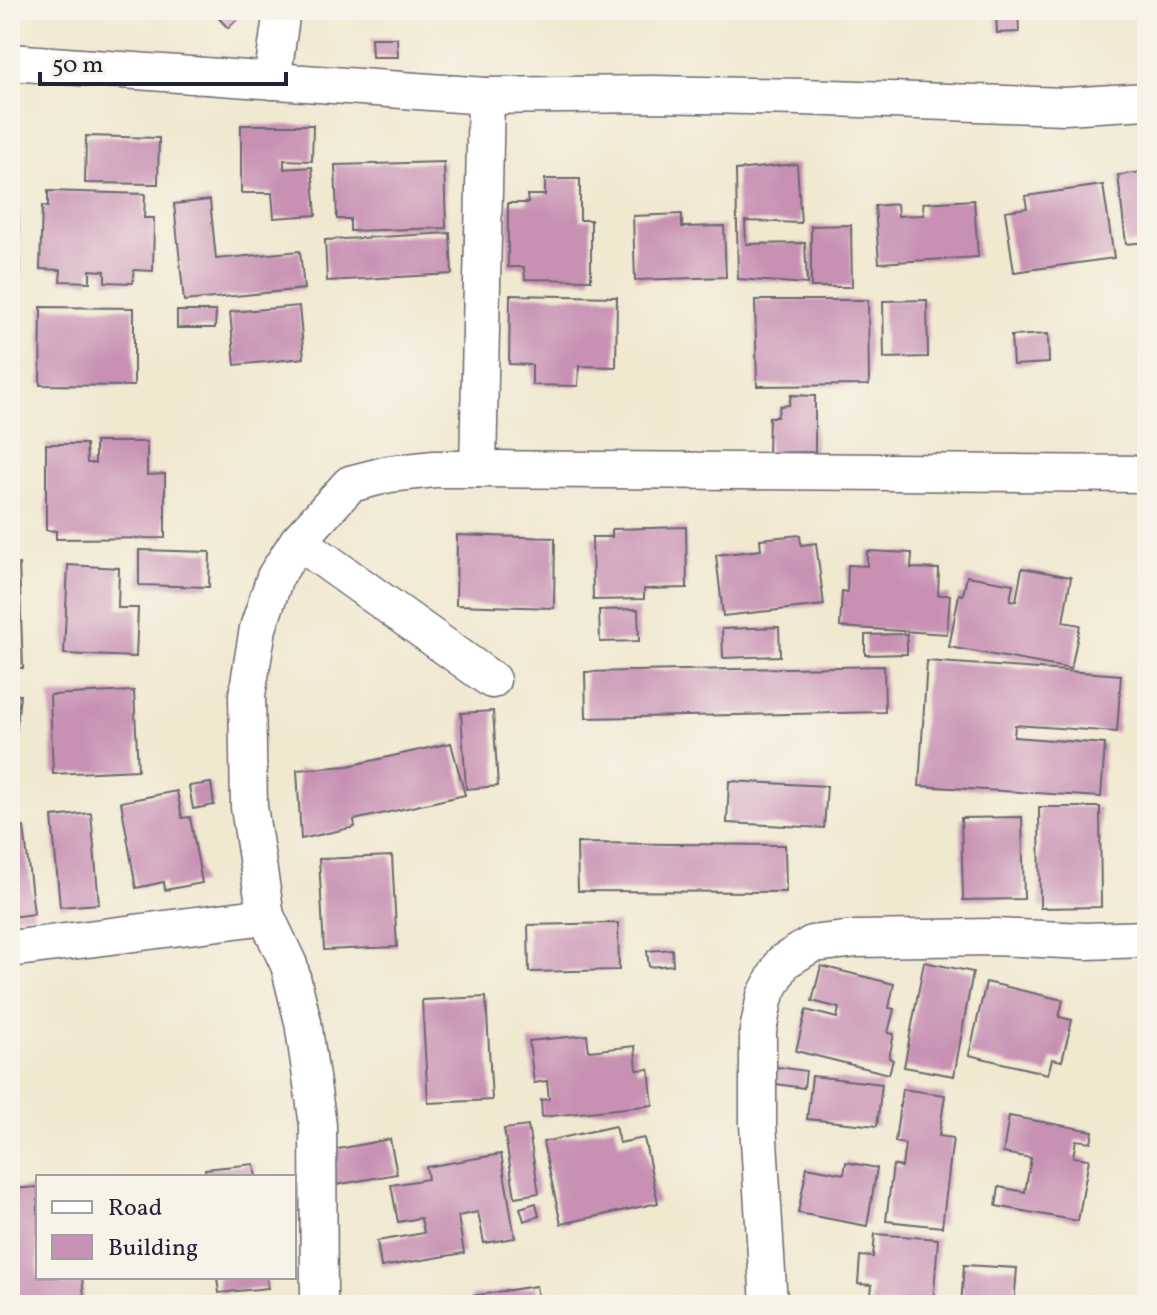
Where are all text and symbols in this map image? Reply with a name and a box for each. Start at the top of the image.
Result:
scale bar [40,36,286,86]
text: 50 m [52,49,104,83]
legend [36,1175,296,1279]
text: Road [108,1192,162,1226]
text: Building [108,1232,198,1266]

